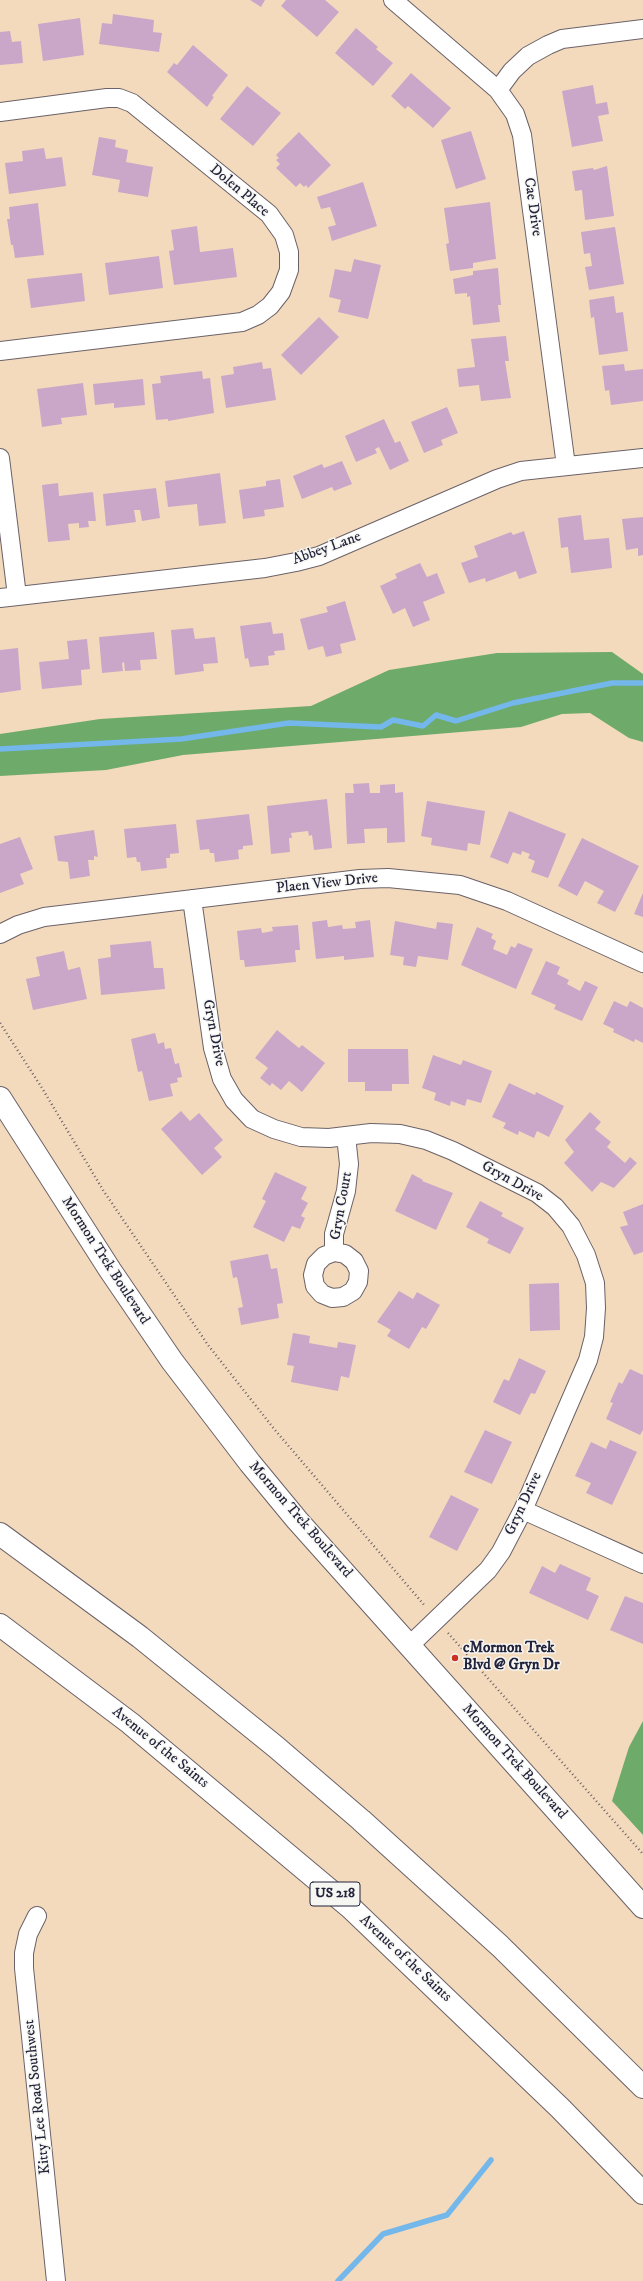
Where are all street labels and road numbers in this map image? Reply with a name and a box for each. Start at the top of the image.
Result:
street label: Dolen Place [206,161,272,221]
street label: Cae Drive [519,176,545,238]
street label: Abbey Lane [290,528,364,570]
street label: Plaen View Drive [275,870,379,898]
street label: Gryn Drive [198,998,228,1068]
street label: Gryn Drive [478,1158,546,1206]
street label: Gryn Court [327,1170,357,1242]
street label: Mormon Trek Boulevard [57,1194,153,1328]
street label: Mormon Trek Boulevard [244,1458,356,1582]
street label: Gryn Drive [502,1470,546,1538]
street label: Mormon Trek Boulevard [458,1701,570,1823]
street label: Avenue of the Saints [108,1703,212,1793]
road number: US 218 [310,1882,360,1906]
street label: Avenue of the Saints [355,1912,455,2006]
street label: Kitty Lee Road Southwest [21,2019,55,2175]

